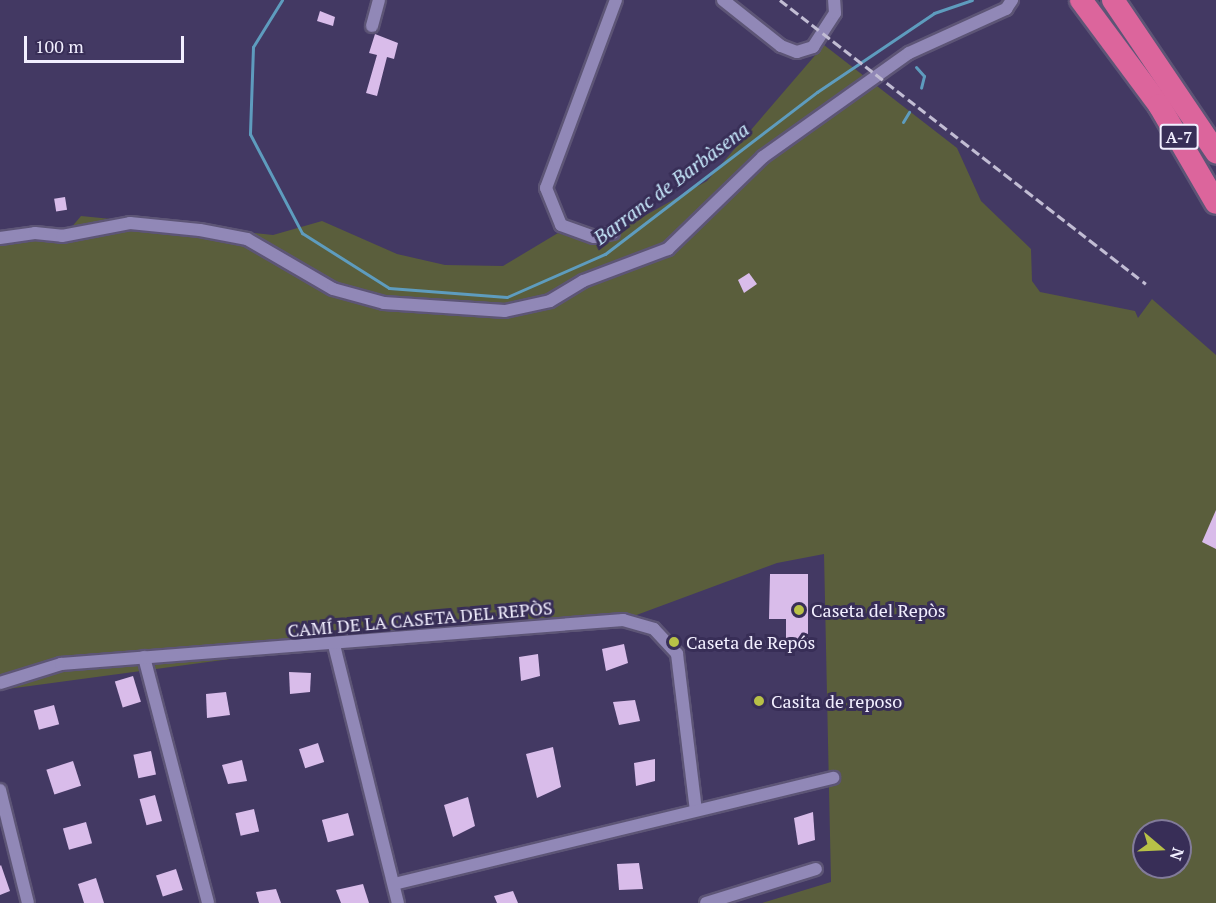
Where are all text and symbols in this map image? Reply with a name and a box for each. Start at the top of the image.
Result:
scale bar [27,24,188,62]
text: 100 m [35,34,84,58]
water label: Barranc de Barbàsena [588,117,754,249]
road number: A-7 [1160,124,1198,150]
street label: CAMÍ DE LA CASETA DEL REPÒS [286,597,554,641]
place label: Caseta del Repòs [811,599,946,621]
marker: Caseta del Repòs [792,603,806,617]
place label: Caseta de Repós [686,631,815,653]
marker: Caseta de Repós [667,635,681,649]
place label: Casita de reposo [771,690,902,712]
marker: Casita de reposo [752,694,766,708]
north arrow [1132,819,1192,879]
text: N [1165,845,1190,864]

